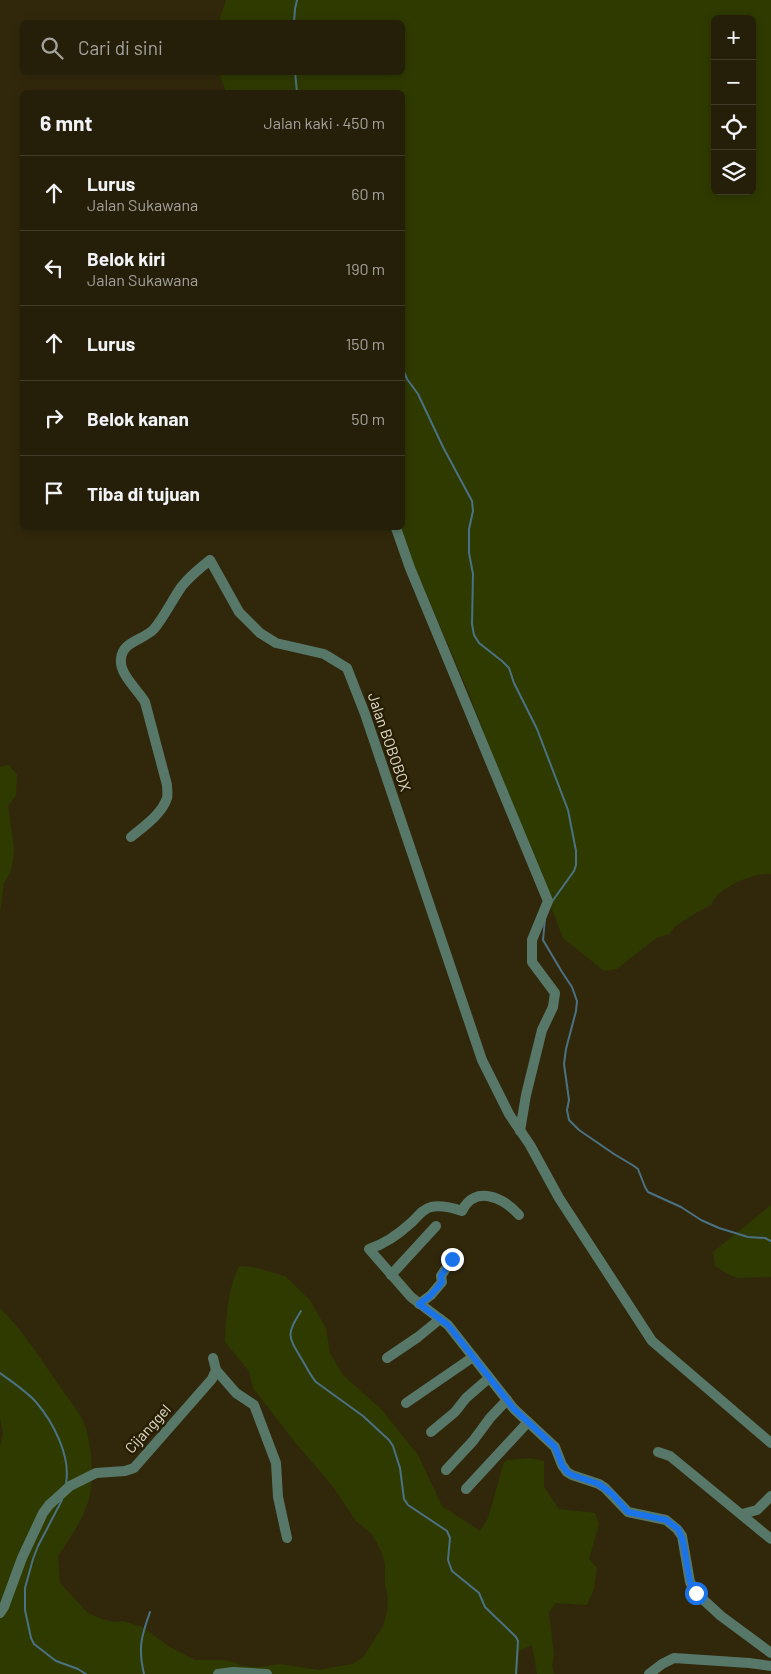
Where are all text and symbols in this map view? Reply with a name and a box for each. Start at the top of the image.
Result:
map controls [711,15,756,195]
button: + [711,15,756,60]
search box [20,20,405,75]
icon: search [38,34,66,62]
text: Cari di sini [78,36,163,59]
button: − [711,60,756,105]
button: locate [711,105,756,150]
text: 6 mnt [40,110,92,135]
text: Jalan kaki · 450 m [263,113,385,132]
button: layers [711,150,756,195]
text: Lurus [87,172,135,195]
icon: ahead [40,179,68,207]
text: 60 m [351,184,385,203]
text: Jalan Sukawana [87,195,198,214]
text: Belok kiri [87,247,165,270]
icon: left [40,254,68,282]
text: 190 m [346,259,385,278]
text: Jalan Sukawana [87,270,198,289]
icon: ahead [40,329,68,357]
text: Lurus [87,332,135,355]
text: 150 m [346,334,385,353]
icon: right [40,404,68,432]
text: Belok kanan [87,407,189,430]
text: 50 m [351,409,385,428]
icon: arrive [40,479,68,507]
text: Tiba di tujuan [87,482,200,505]
street label: Jalan BOBOBOX [365,690,415,794]
route end [441,1248,464,1271]
street label: Cijanggel [121,1400,174,1457]
route start [685,1582,708,1605]

